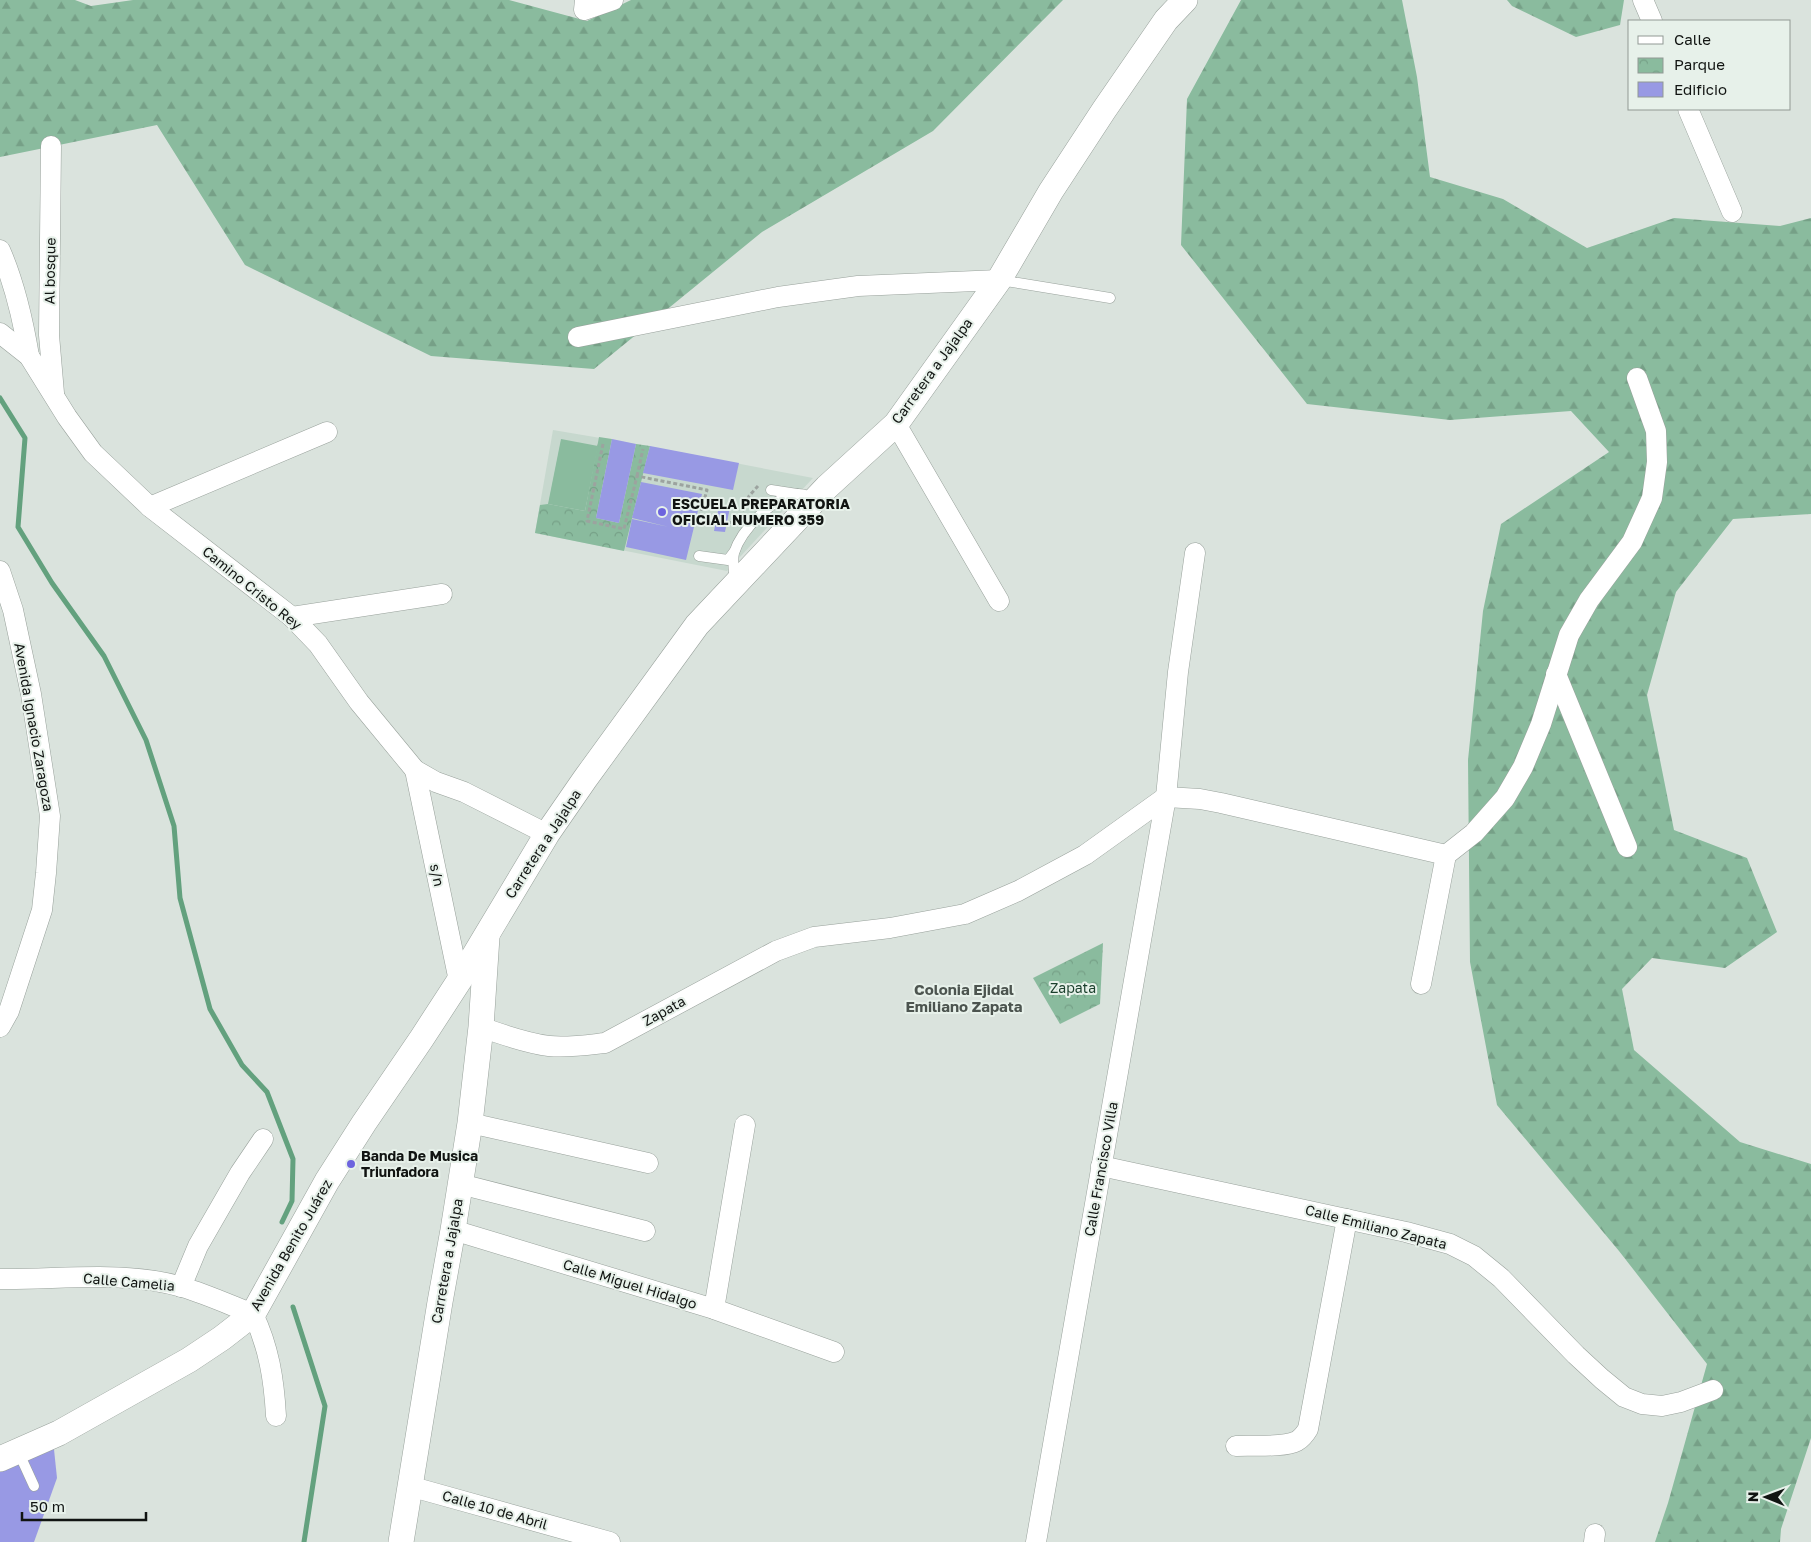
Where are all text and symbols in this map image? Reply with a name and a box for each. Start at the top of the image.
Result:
legend [1628,20,1791,110]
text: Calle [1674,30,1711,48]
text: Parque [1674,55,1725,73]
text: Edificio [1674,80,1727,98]
street label: Al bosque [40,237,59,304]
street label: Carretera a Jajalpa [888,315,976,427]
place label: ESCUELA PREPARATORIA OFICIAL NUMERO 359 [672,495,850,528]
marker: ESCUELA PREPARATORIA OFICIAL NUMERO 359 [656,506,668,518]
street label: Camino Cristo Rey [199,542,306,633]
street label: Avenida Ignacio Zaragoza [11,641,58,813]
street label: Carretera a Jajalpa [501,786,584,901]
street label: s/n [427,862,448,888]
park label: Zapata [1050,979,1096,996]
district label: Colonia Ejidal Emiliano Zapata [905,980,1023,1015]
street label: Zapata [639,992,688,1029]
street label: Calle Francisco Villa [1080,1100,1121,1238]
place label: Banda De Musica Triunfadora [361,1147,478,1180]
marker: Banda De Musica Triunfadora [345,1158,357,1170]
street label: Avenida Benito Juárez [246,1176,335,1313]
street label: Carretera a Jajalpa [427,1197,466,1325]
street label: Calle Emiliano Zapata [1304,1201,1449,1252]
street label: Calle Miguel Hidalgo [561,1255,699,1312]
street label: Calle Camelia [83,1269,176,1294]
north arrow [1741,1472,1791,1522]
street label: Calle 10 de Abril [441,1486,550,1533]
scale bar [22,1490,146,1522]
text: N [1744,1491,1761,1502]
text: 50 m [30,1497,65,1515]

